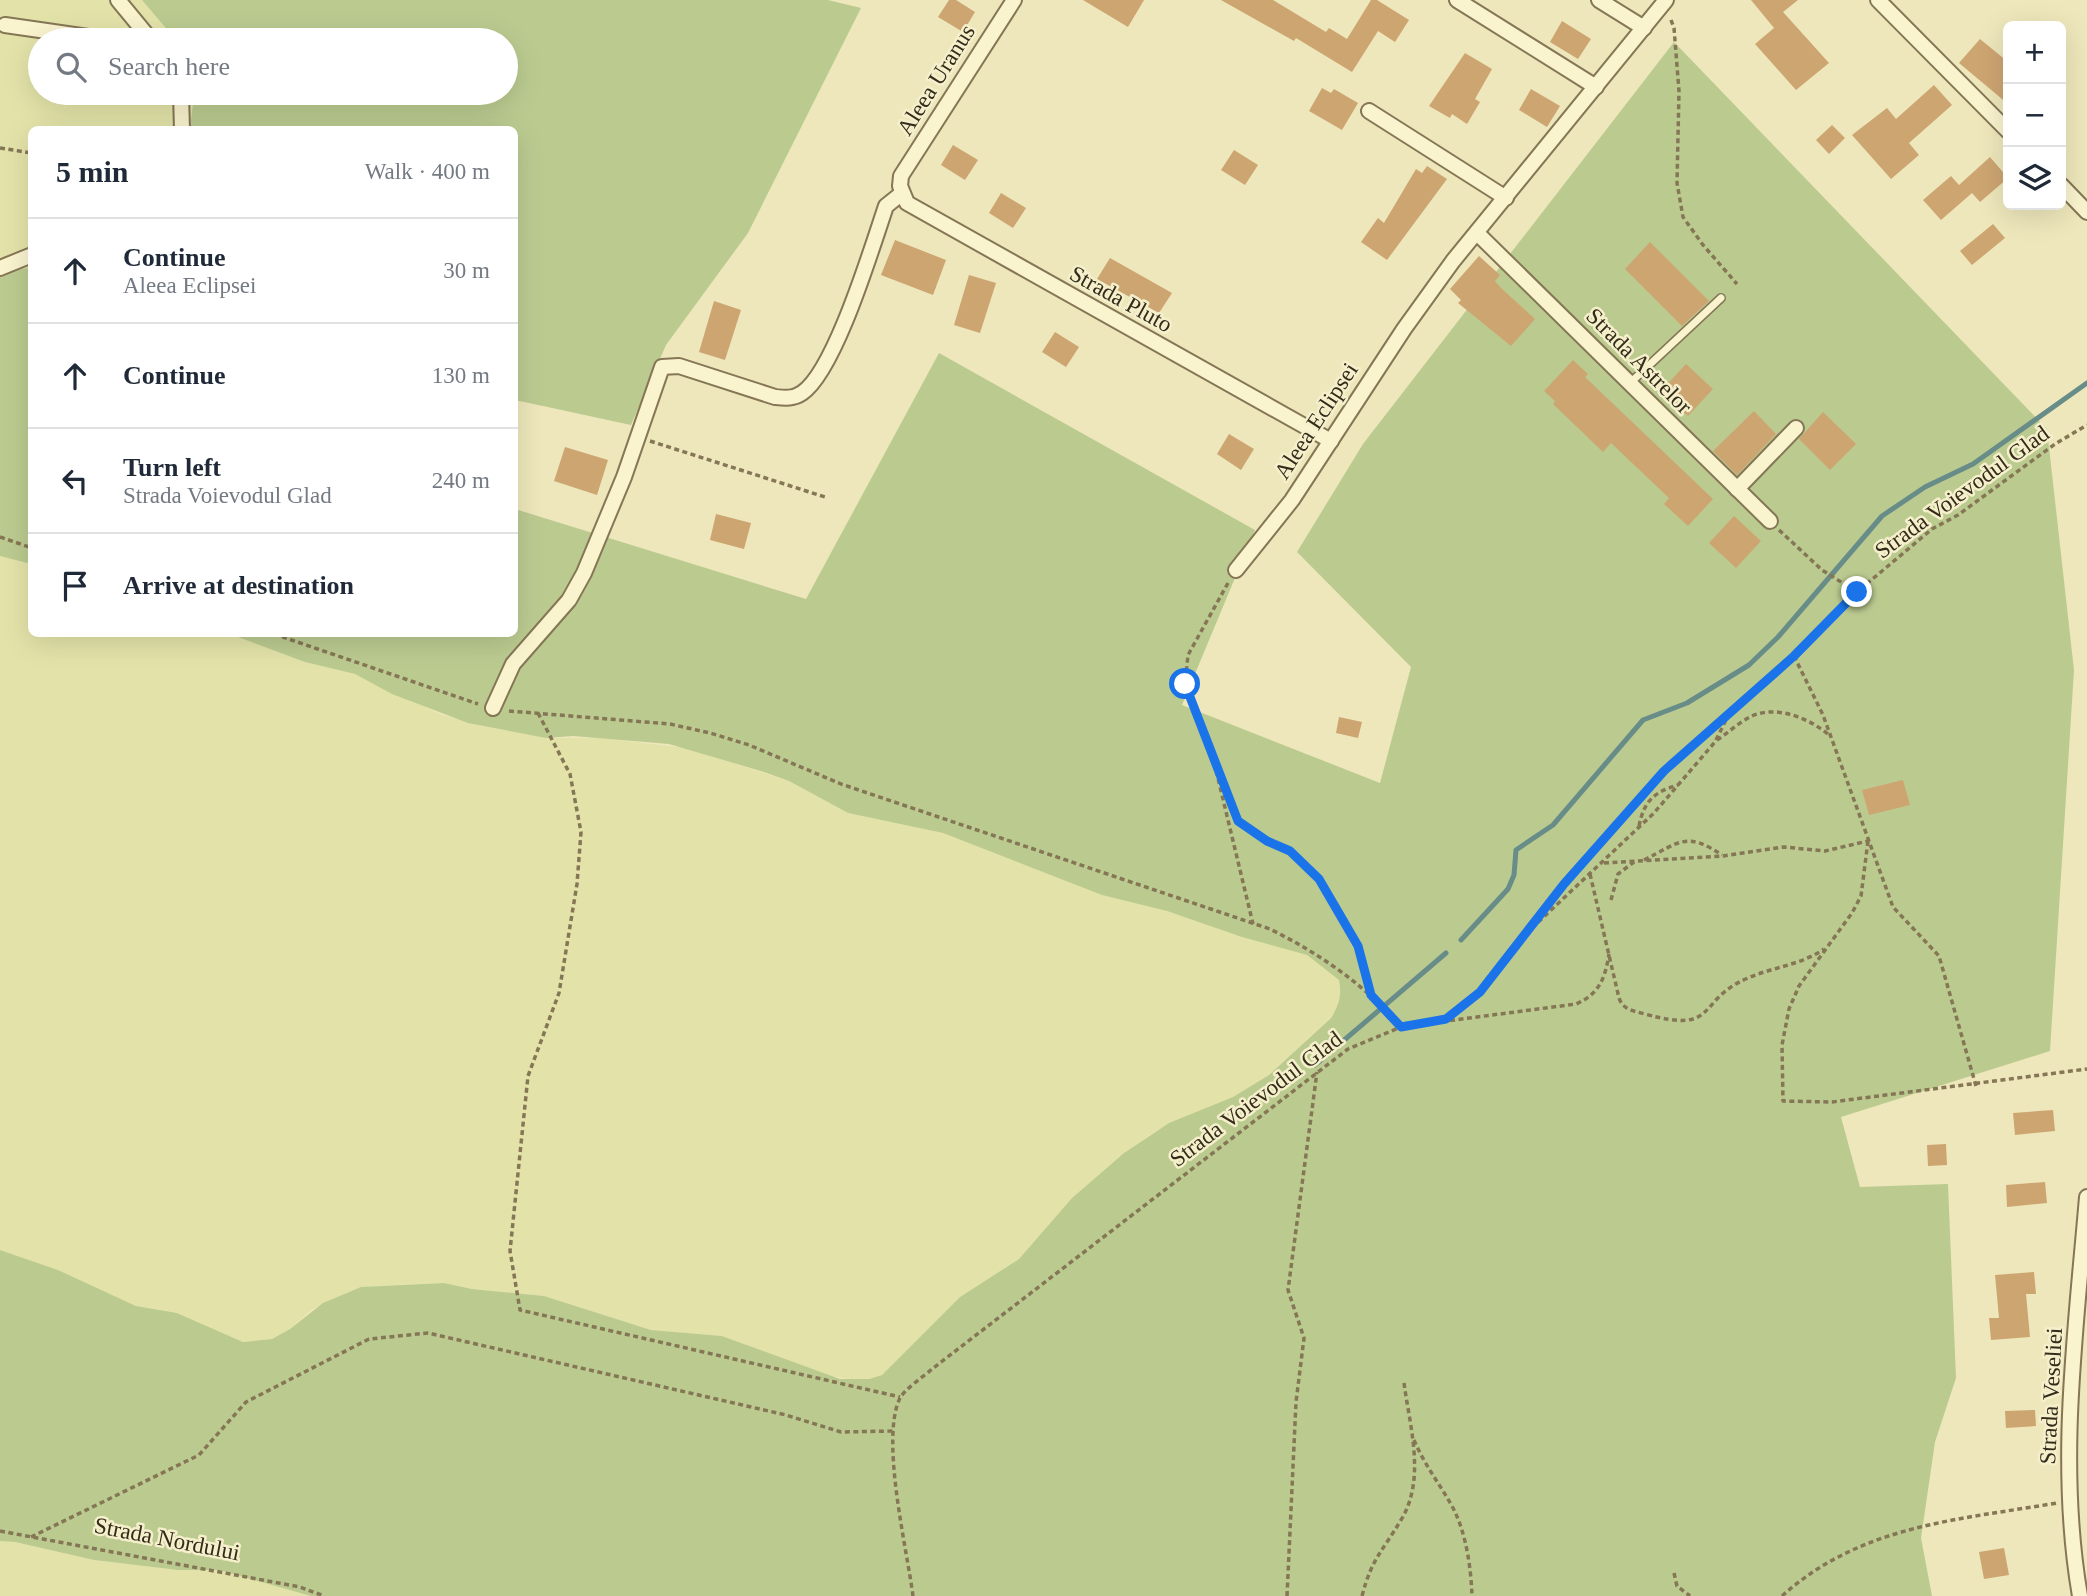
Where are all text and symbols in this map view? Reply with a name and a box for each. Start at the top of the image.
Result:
street label: Aleea Uranus [892,20,980,140]
map controls [2003,21,2066,210]
button: + [2003,21,2066,84]
search box [28,28,518,105]
icon: search [52,48,90,86]
text: Search here [108,52,230,81]
button: − [2003,84,2066,147]
button: layers [2003,147,2066,210]
text: 5 min [56,155,129,188]
text: Walk · 400 m [365,159,490,184]
text: Continue [123,243,226,272]
icon: ahead [56,252,94,290]
text: 30 m [443,258,490,283]
street label: Strada Pluto [1065,261,1177,337]
text: Aleea Eclipsei [123,273,256,298]
street label: Strada Astrelor [1581,303,1697,419]
icon: ahead [56,357,94,395]
street label: Aleea Eclipsei [1269,358,1363,484]
text: Continue [123,361,226,390]
text: 130 m [432,363,490,388]
street label: Strada Voievodul Glad [1870,420,2054,563]
text: Turn left [123,453,221,482]
icon: left [56,462,94,500]
text: 240 m [432,468,490,493]
text: Strada Voievodul Glad [123,483,332,508]
icon: arrive [56,567,94,605]
text: Arrive at destination [123,571,354,600]
route end [1841,576,1872,607]
route start [1169,668,1200,699]
street label: Strada Voievodul Glad [1165,1026,1347,1172]
street label: Strada Veseliei [2035,1327,2067,1465]
street label: Strada Nordului [92,1513,242,1565]

